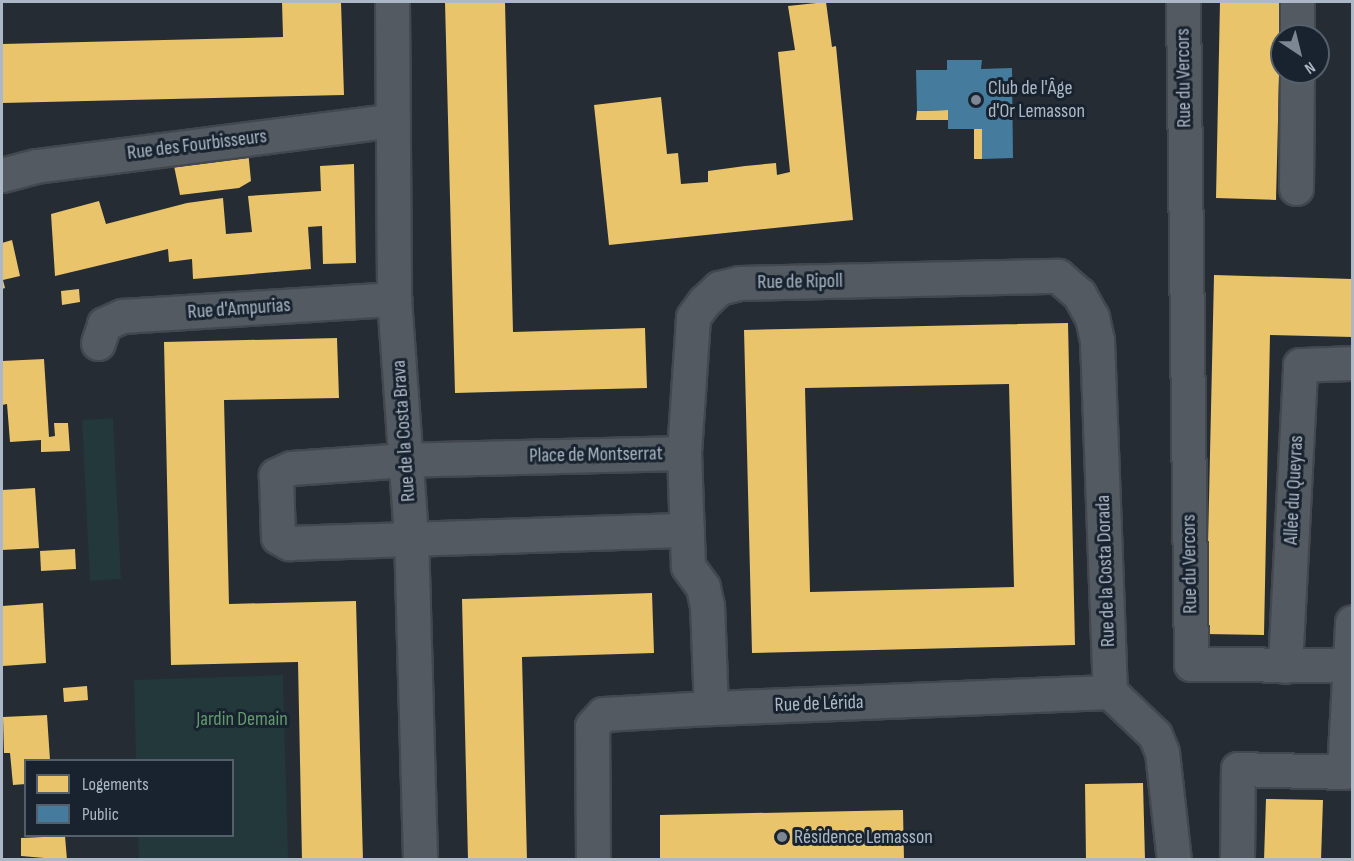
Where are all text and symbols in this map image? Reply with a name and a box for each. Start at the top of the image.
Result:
north arrow [1270,24,1330,84]
street label: Rue du Vercors [1171,28,1197,128]
text: N [1301,57,1318,78]
place label: Club de l'Âge d'Or Lemasson [988,77,1085,124]
marker: Club de l'Âge d'Or Lemasson [969,93,983,107]
street label: Rue des Fourbisseurs [126,125,268,165]
street label: Rue de Ripoll [757,269,843,295]
street label: Rue d'Ampurias [187,293,291,325]
street label: Rue de la Costa Brava [387,359,421,503]
street label: Allée du Queyras [1279,435,1309,545]
street label: Place de Montserrat [529,442,663,468]
street label: Rue de la Costa Dorada [1091,495,1121,647]
street label: Rue du Vercors [1177,514,1203,614]
street label: Rue de Lérida [774,690,864,718]
park label: Jardin Demain [196,707,288,731]
legend [24,759,234,837]
text: Logements [82,774,149,795]
text: Public [82,804,119,825]
place label: Résidence Lemasson [794,825,933,849]
marker: Résidence Lemasson [775,830,789,844]

